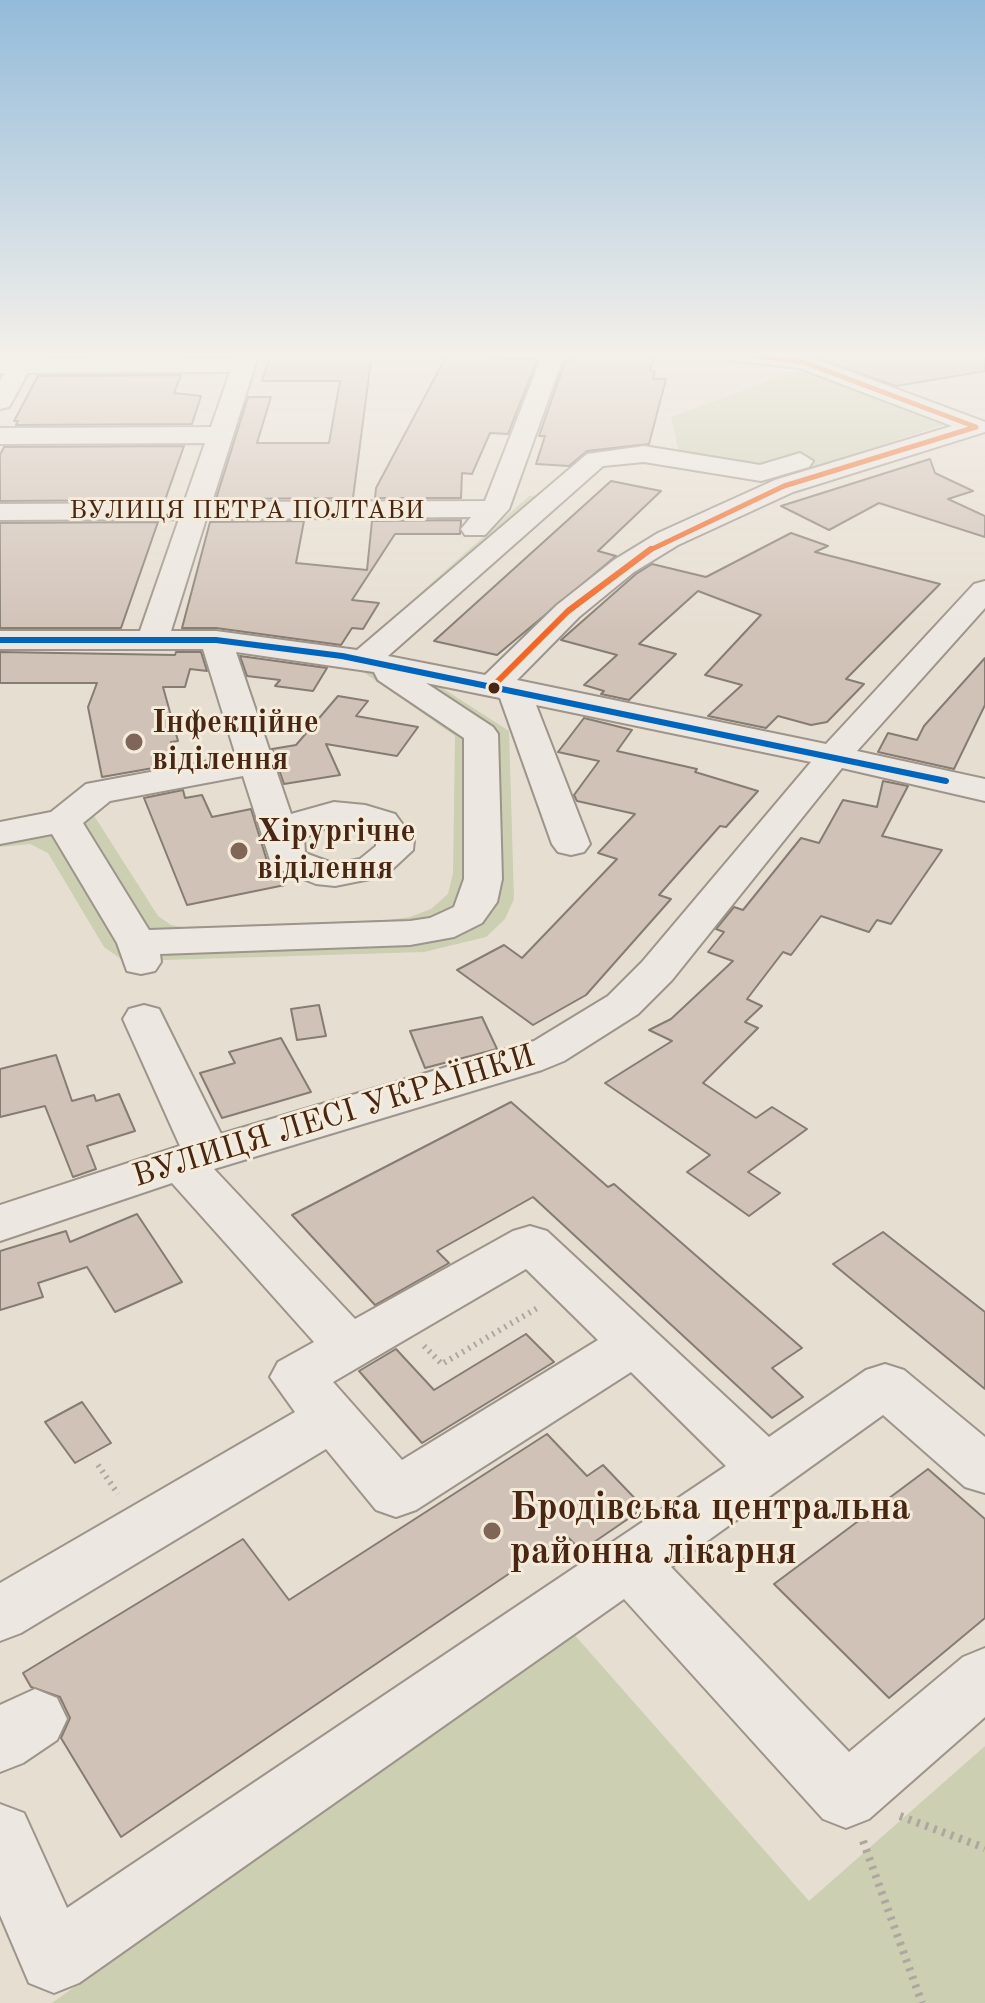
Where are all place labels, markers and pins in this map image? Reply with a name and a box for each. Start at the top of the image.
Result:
unlabelled marker [486,680,502,696]
place label: Інфекційне віділення [152,705,319,780]
marker: Інфекційне віділення [123,731,145,753]
place label: Хірургічне віділення [257,814,416,889]
marker: Хірургічне віділення [228,840,250,862]
place label: Бродівська центральна районна лікарня [510,1486,910,1576]
marker: Бродівська центральна районна лікарня [481,1520,503,1542]

